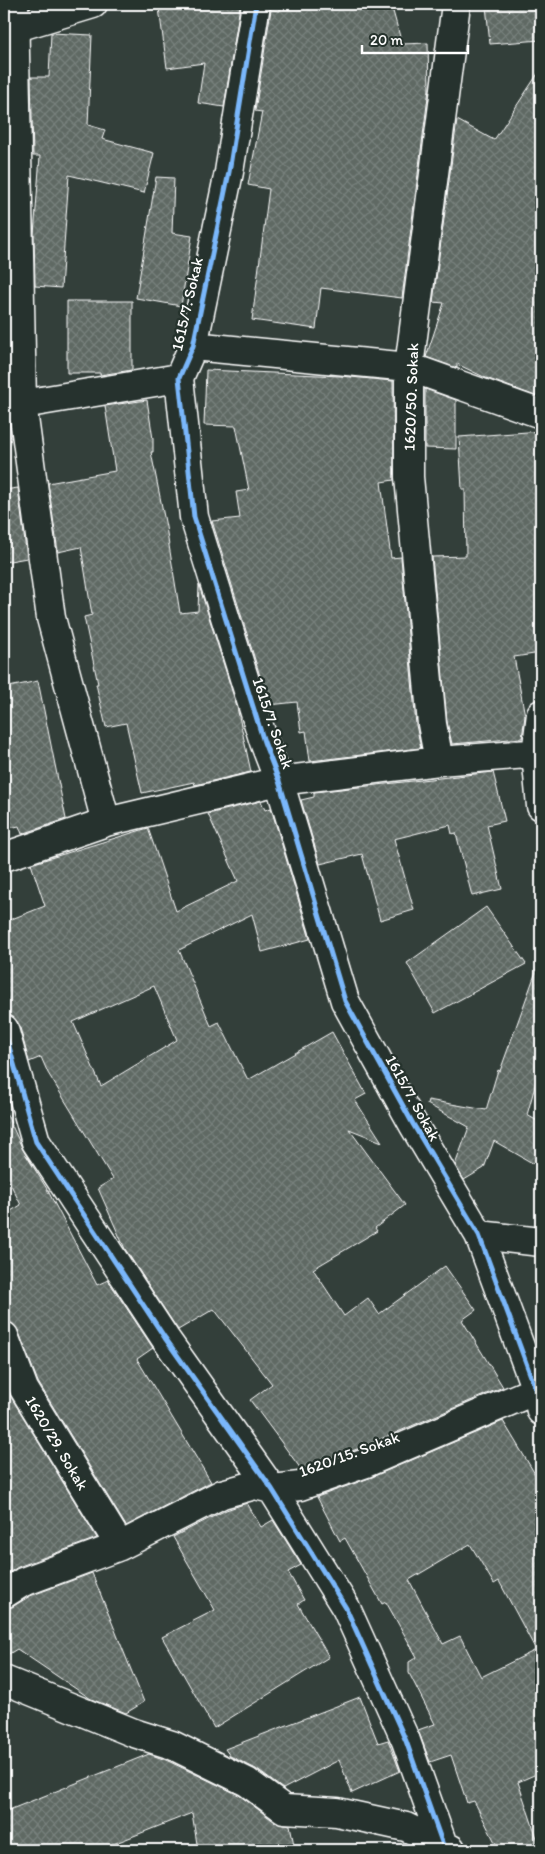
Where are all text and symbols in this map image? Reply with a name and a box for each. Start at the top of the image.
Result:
scale bar [362,22,469,54]
text: 20 m [370,31,404,49]
street label: 1615/7. Sokak [167,255,207,353]
street label: 1620/50. Sokak [400,343,422,451]
street label: 1615/7. Sokak [248,675,298,771]
street label: 1615/7. Sokak [382,1052,444,1144]
street label: 1620/29. Sokak [21,1392,93,1494]
street label: 1620/15. Sokak [296,1427,402,1481]

